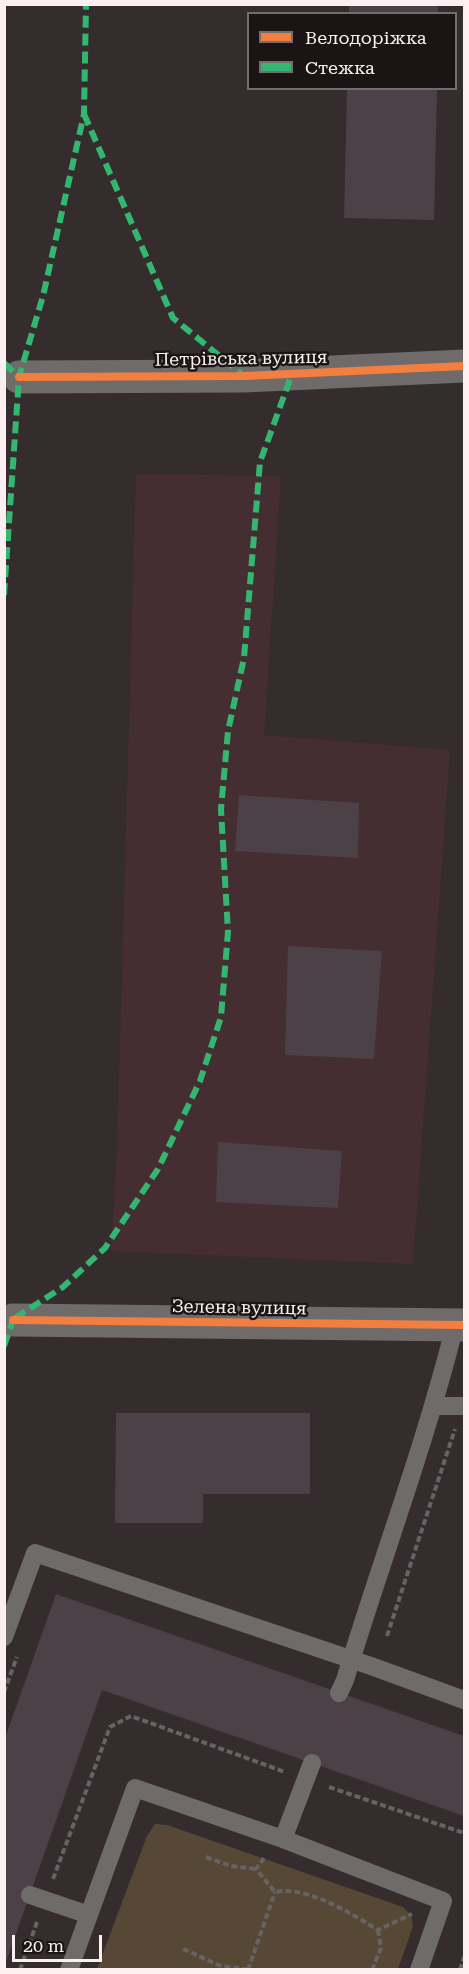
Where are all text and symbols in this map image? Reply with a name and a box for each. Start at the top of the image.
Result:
legend [247,12,457,90]
text: Велодоріжка [305,27,426,48]
text: Стежка [305,57,375,78]
street label: Петрівська вулиця [154,347,328,371]
street label: Зелена вулиця [171,1296,307,1320]
scale bar [15,1923,105,1961]
text: 20 m [23,1935,64,1956]

